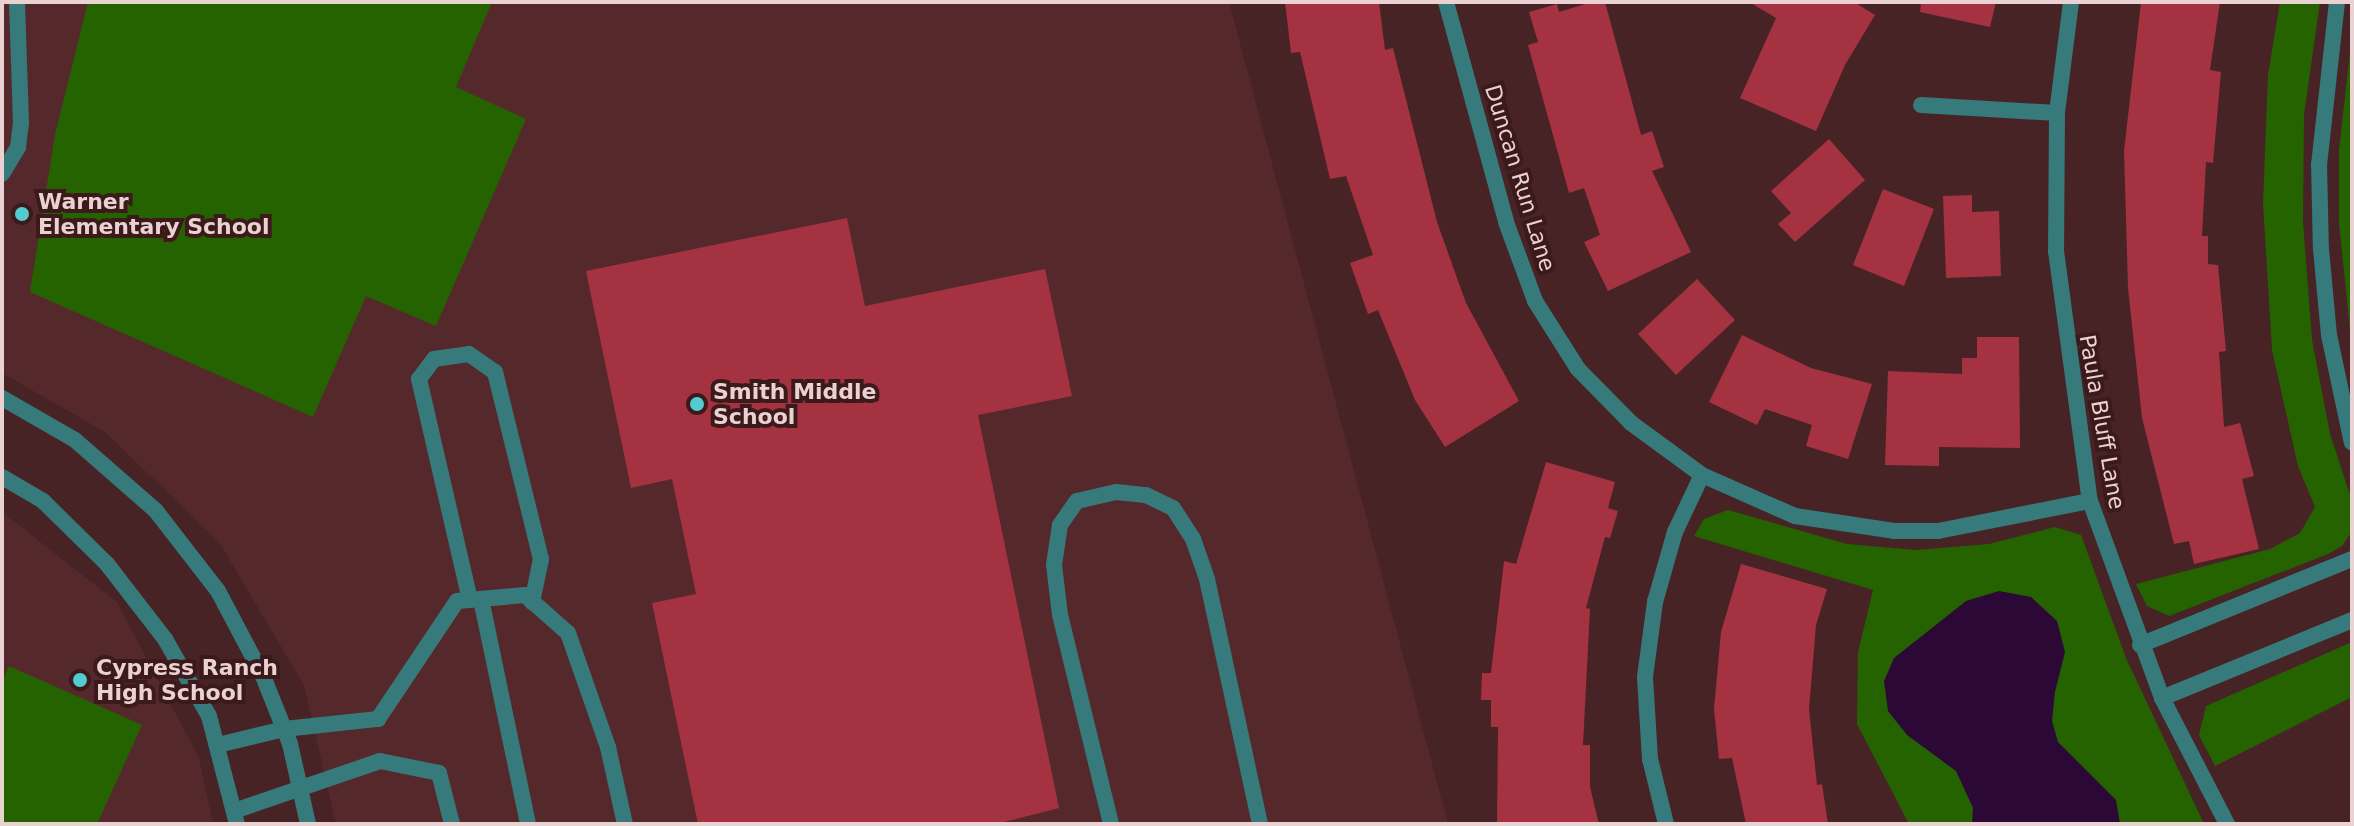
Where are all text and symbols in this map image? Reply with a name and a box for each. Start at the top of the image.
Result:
street label: Duncan Run Lane [1479,82,1561,274]
place label: Warner Elementary School [38,188,270,240]
marker: Warner Elementary School [13,205,31,223]
street label: Paula Bluff Lane [2074,333,2130,511]
place label: Smith Middle School [713,378,877,430]
marker: Smith Middle School [688,395,706,413]
place label: Cypress Ranch High School [96,654,278,706]
marker: Cypress Ranch High School [71,671,89,689]

